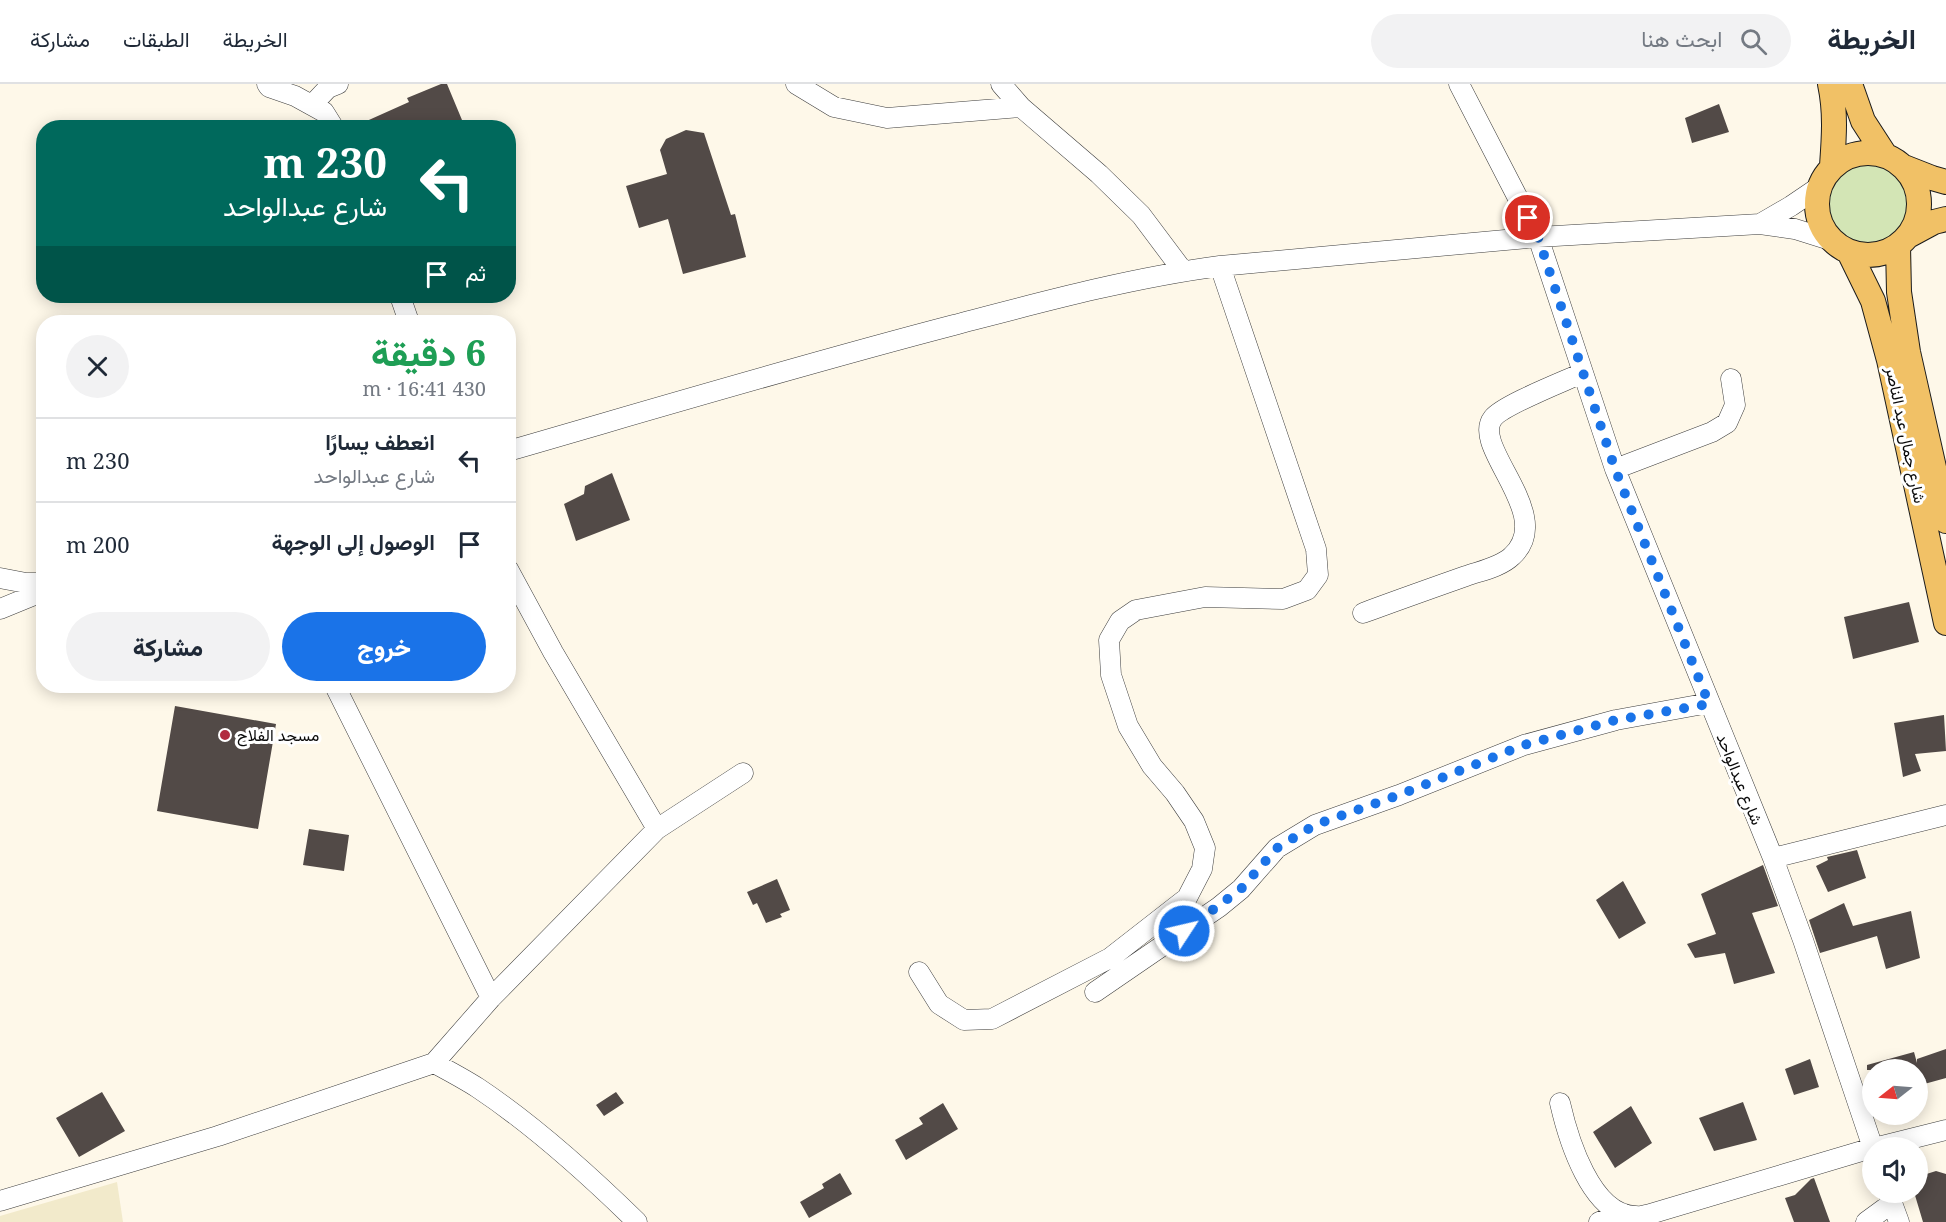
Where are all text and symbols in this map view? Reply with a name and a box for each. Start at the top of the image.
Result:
search box [1371,14,1791,68]
text: الخريطة [1827,19,1916,57]
text: ابحث هنا [1641,23,1722,53]
text: مشاركة [30,25,90,53]
text: الطبقات [123,25,190,53]
text: الخريطة [223,25,288,53]
icon: search [1737,25,1770,58]
text: 230 m [263,133,387,190]
icon: left [408,144,486,222]
text: شارع عبدالواحد [223,187,387,224]
pin [1502,192,1553,243]
icon: arrive [1511,201,1544,234]
text: ثم [465,257,486,287]
icon: arrive [420,258,453,291]
text: 6 دقيقة [371,328,486,377]
button: close [66,335,129,398]
street label: شارع جمال عبد الناصر [1880,364,1931,505]
text: 430 m · 16:41 [363,375,486,402]
text: انعطف يسارًا [325,426,435,456]
icon: left [453,444,486,477]
text: 230 m [66,445,129,475]
text: شارع عبدالواحد [314,462,435,489]
text: الوصول إلى الوجهة [271,526,435,556]
icon: arrive [453,528,486,561]
text: 200 m [66,529,129,559]
button: مشاركة [66,612,270,681]
button: خروج [282,612,486,681]
place label: مسجد الفلاح [237,724,319,747]
marker: مسجد الفلاح [218,728,232,742]
street label: شارع عبدالواحد [1711,730,1768,829]
position arrow [1152,899,1216,963]
north arrow [1862,1059,1928,1125]
map controls [1862,1059,1928,1203]
button: sound [1862,1137,1928,1203]

